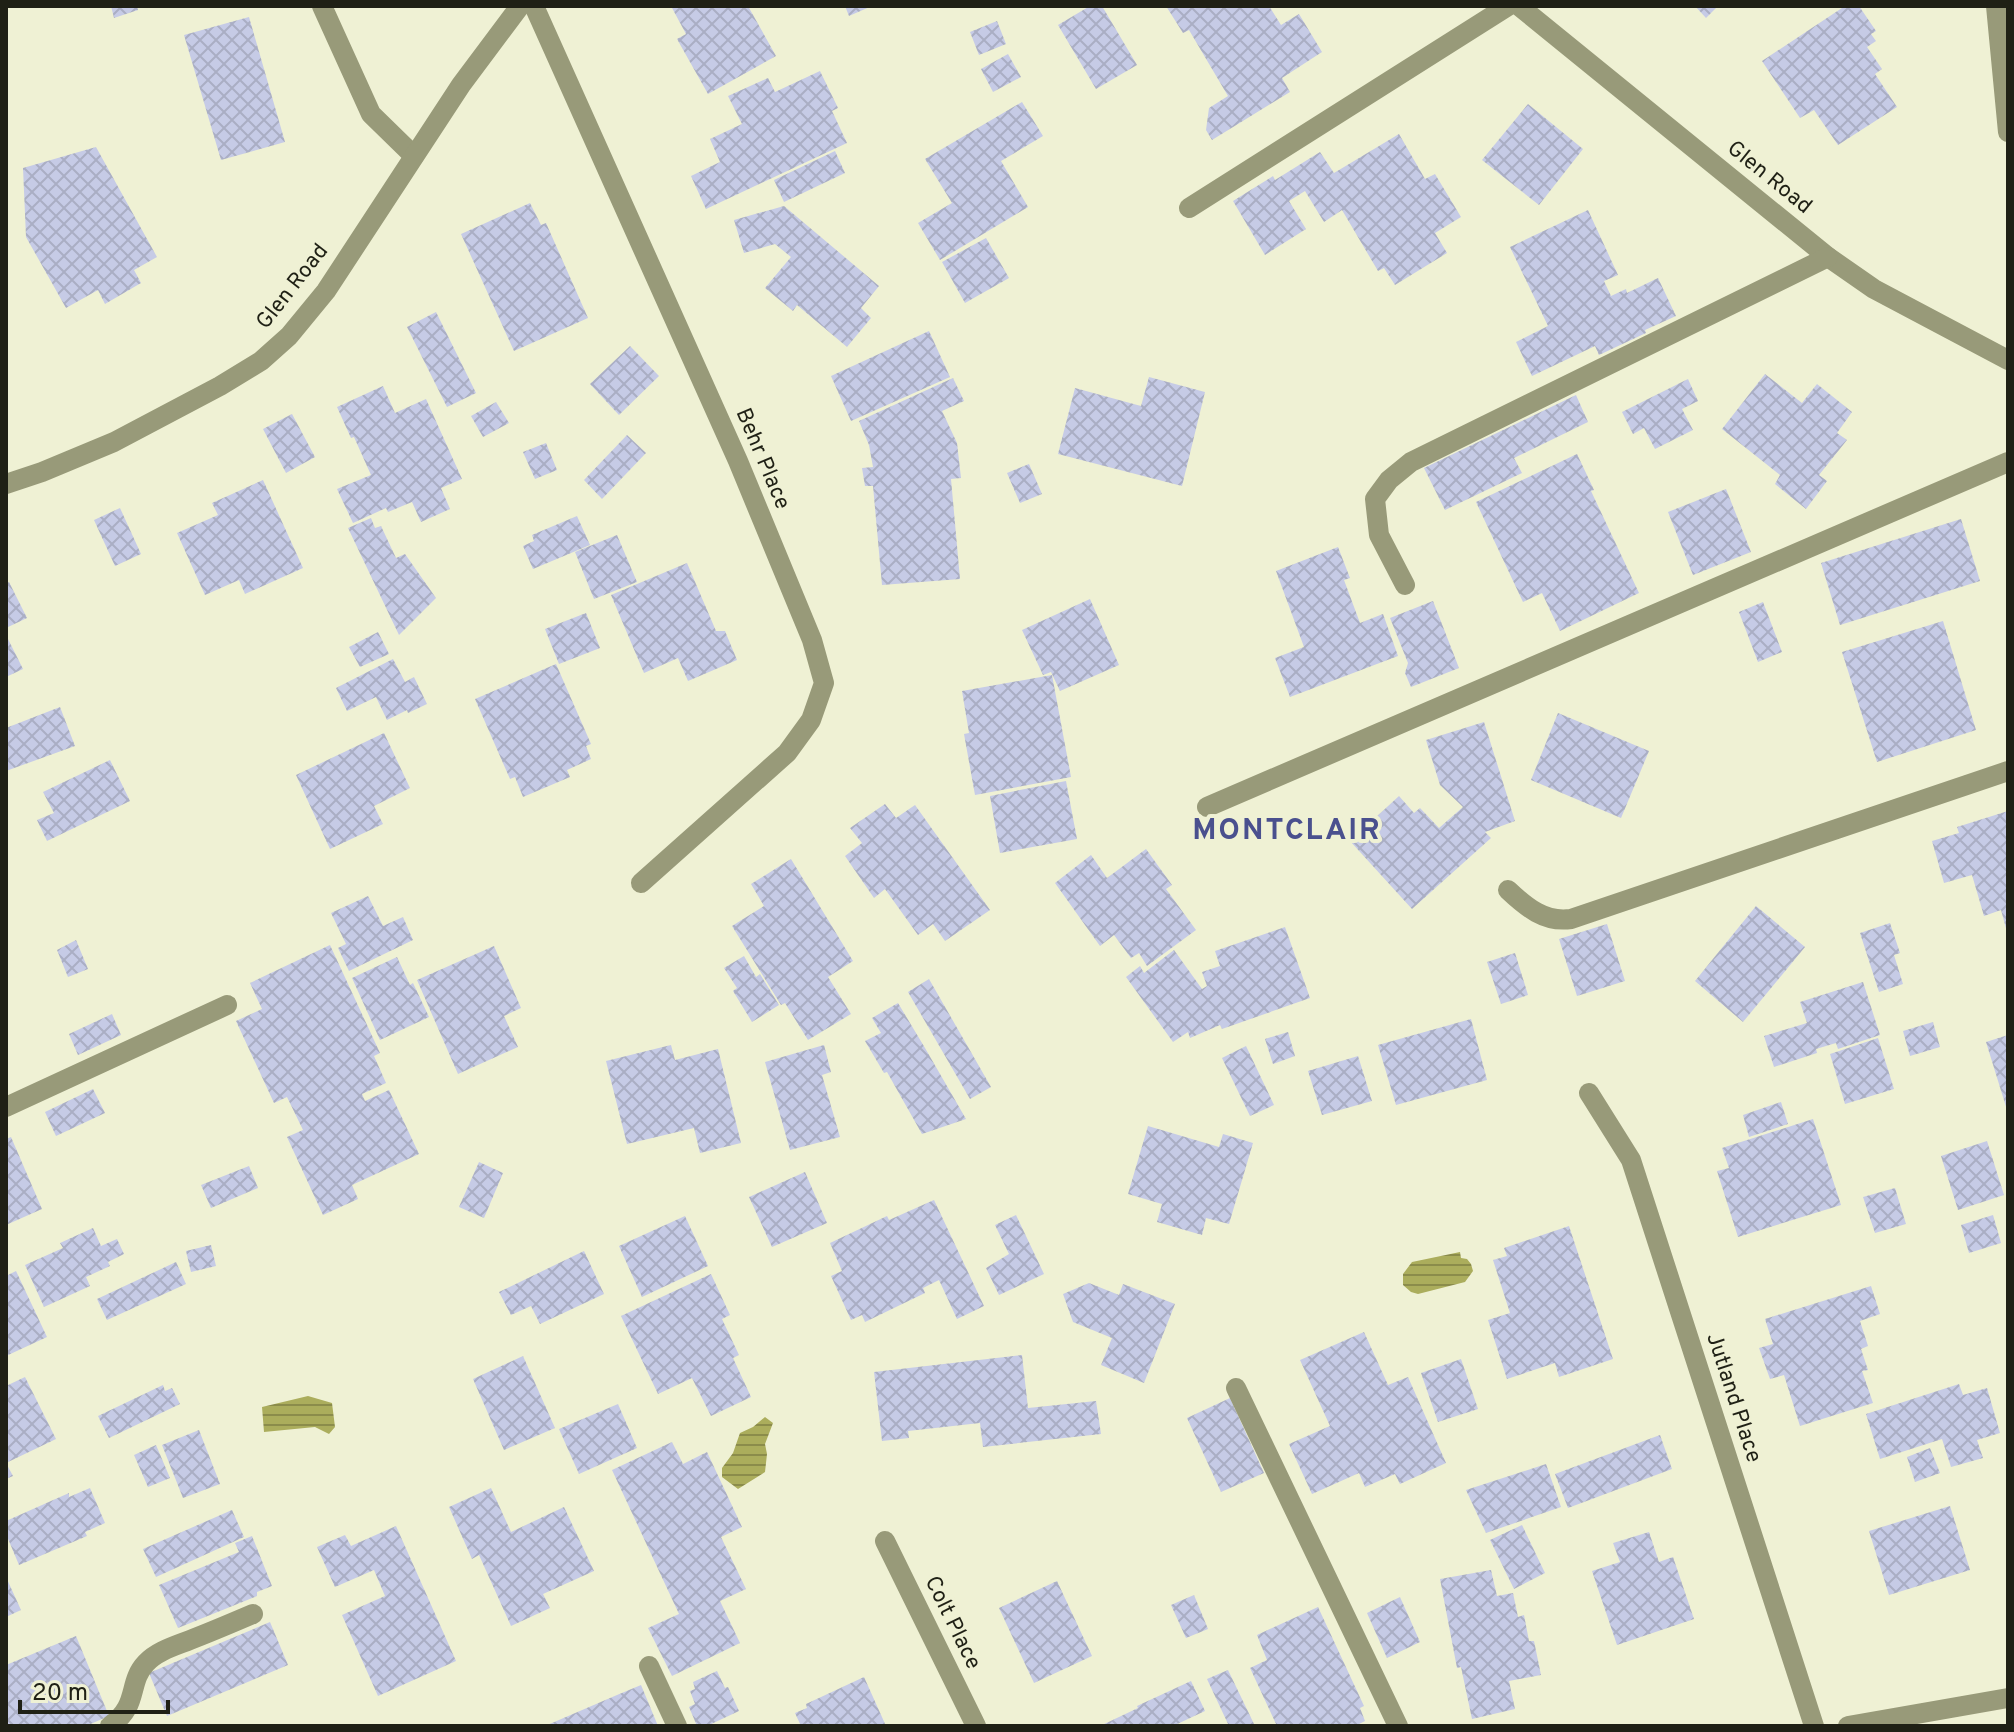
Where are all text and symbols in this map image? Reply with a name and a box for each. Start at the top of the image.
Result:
street label: Glen Road [1721,136,1817,220]
street label: Glen Road [251,239,335,335]
street label: Behr Place [729,404,795,514]
district label: MONTCLAIR [1192,813,1382,850]
street label: Jutland Place [1699,1330,1767,1466]
street label: Colt Place [918,1572,986,1674]
scale bar [20,1664,168,1714]
text: 20 m [32,1679,88,1709]

